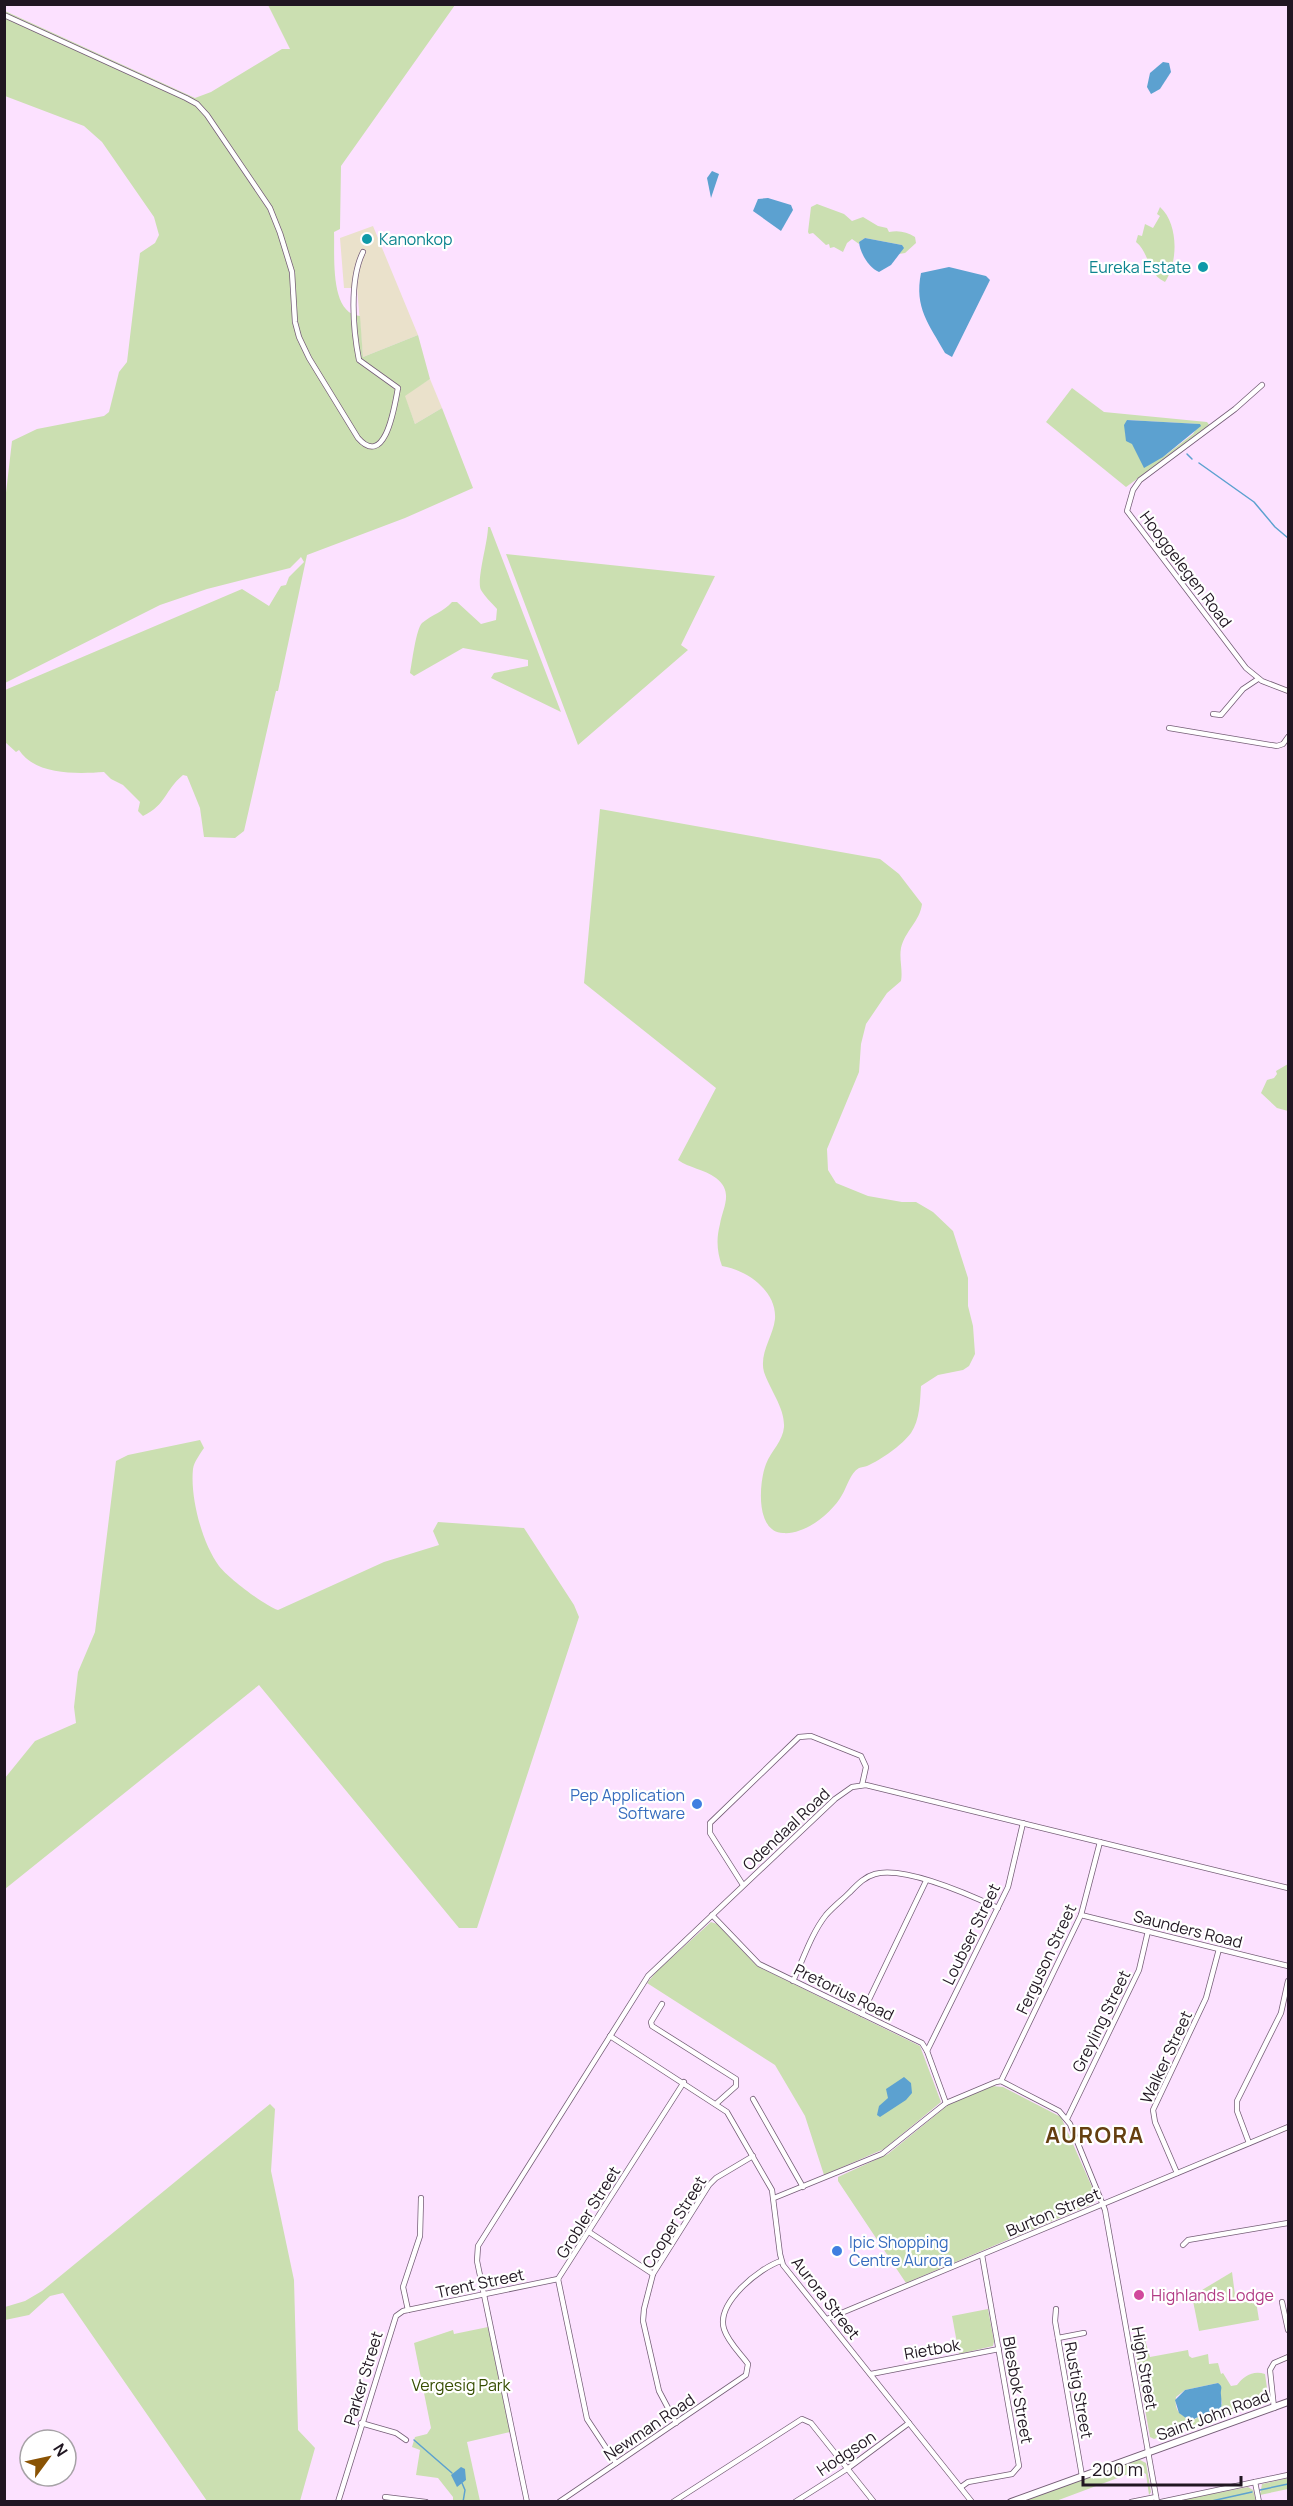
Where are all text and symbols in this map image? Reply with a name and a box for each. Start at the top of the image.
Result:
place label: Kanonkop [379,228,453,250]
marker: Kanonkop [360,232,374,246]
place label: Eureka Estate [1089,256,1191,278]
marker: Eureka Estate [1196,260,1210,274]
street label: Hooggelegen Road [1135,506,1237,632]
street label: Odendaal Road [738,1783,834,1875]
place label: Pep Application Software [570,1784,685,1824]
marker: Pep Application Software [690,1797,704,1811]
street label: Loubser Street [937,1880,1005,1988]
street label: Ferguson Street [1011,1900,1081,2018]
street label: Saunders Road [1131,1905,1245,1953]
street label: Pretorius Road [790,1958,898,2026]
street label: Greyling Street [1067,1966,1135,2076]
street label: Walker Street [1135,2007,1197,2107]
district label: AURORA [1045,2120,1145,2150]
street label: Grobler Street [551,2162,625,2262]
street label: Cooper Street [637,2172,711,2272]
street label: Burton Street [1003,2182,1103,2242]
place label: Ipic Shopping Centre Aurora [849,2231,953,2271]
marker: Ipic Shopping Centre Aurora [830,2244,844,2258]
street label: Aurora Street [787,2252,865,2344]
street label: Trent Street [434,2263,526,2303]
place label: Highlands Lodge [1151,2284,1274,2306]
marker: Highlands Lodge [1132,2288,1146,2302]
street label: High Street [1127,2325,1163,2411]
street label: Parker Street [338,2328,388,2428]
street label: Rietbok [902,2333,963,2365]
street label: Blesbok Street [998,2335,1038,2445]
street label: Rustig Street [1060,2340,1098,2440]
park label: Vergesig Park [411,2374,512,2396]
street label: Saint John Road [1154,2384,1272,2446]
street label: Newman Road [599,2388,699,2466]
street label: Hodgson [812,2425,880,2481]
north arrow [18,2428,78,2488]
text: N [48,2439,73,2461]
scale bar [1083,2449,1240,2487]
text: 200 m [1092,2457,1143,2481]

